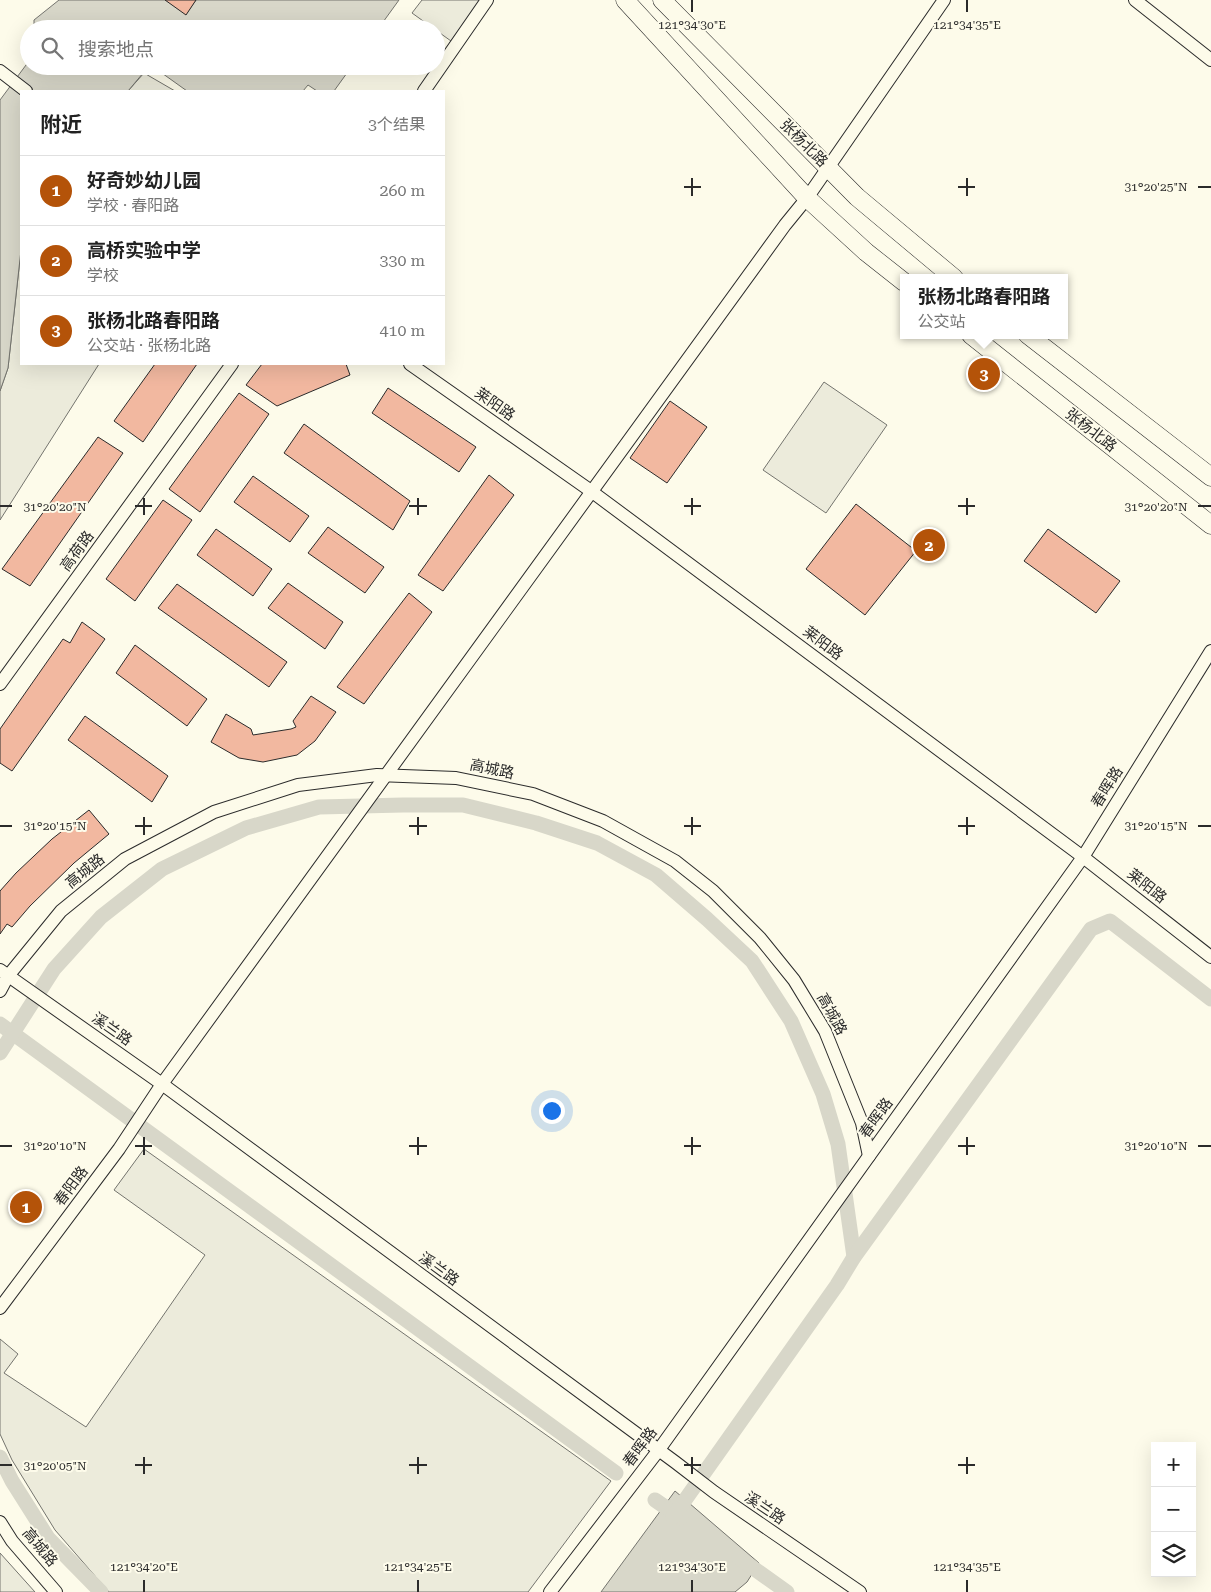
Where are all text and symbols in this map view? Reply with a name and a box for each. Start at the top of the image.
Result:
text: 121°34'30"E [658,18,726,32]
text: 121°34'35"E [933,18,1001,32]
search box [20,20,445,75]
icon: search [38,34,66,62]
text: 搜索地点 [78,38,154,61]
text: 附近 [40,113,82,137]
text: 3个结果 [368,115,425,134]
street label: 张杨北路 [776,115,832,171]
text: 好奇妙幼儿园 [87,169,201,192]
text: 31°20'25"N [1124,180,1188,194]
text: 1 [52,181,60,200]
text: 260 m [379,181,425,200]
text: 学校 · 春阳路 [87,196,179,215]
text: 高桥实验中学 [87,239,201,262]
text: 2 [52,251,60,270]
text: 330 m [379,251,425,270]
text: 学校 [87,266,119,285]
popup [900,274,1068,339]
text: 张杨北路春阳路 [917,285,1051,308]
text: 张杨北路春阳路 [87,309,220,332]
text: 公交站 [917,312,966,331]
text: 3 [52,321,60,340]
text: 410 m [379,321,425,340]
text: 公交站 · 张杨北路 [87,336,211,355]
pin: 3 [968,355,1000,393]
street label: 莱阳路 [471,384,519,424]
street label: 张杨北路 [1062,404,1120,456]
text: 31°20'20"N [23,500,87,514]
text: 31°20'20"N [1124,500,1188,514]
pin: 2 [913,526,945,564]
street label: 高荷路 [56,528,98,574]
street label: 莱阳路 [800,622,846,664]
street label: 高城路 [468,756,516,782]
street label: 春晖路 [1087,763,1127,811]
text: 31°20'15"N [23,819,87,833]
text: 31°20'15"N [1124,819,1188,833]
street label: 高城路 [62,850,108,892]
street label: 莱阳路 [1124,865,1170,907]
street label: 高城路 [813,990,851,1038]
street label: 溪兰路 [88,1009,136,1049]
street label: 春晖路 [855,1095,897,1141]
your location [539,1098,565,1124]
text: 31°20'10"N [23,1139,87,1153]
text: 31°20'10"N [1124,1139,1188,1153]
street label: 春阳路 [50,1163,92,1209]
pin: 1 [10,1188,42,1226]
street label: 溪兰路 [416,1248,462,1290]
street label: 春晖路 [619,1424,661,1470]
map controls [1151,1442,1196,1577]
button: + [1151,1442,1196,1487]
text: 31°20'05"N [23,1459,87,1473]
button: − [1151,1487,1196,1532]
street label: 溪兰路 [741,1488,789,1528]
street label: 高城路 [19,1524,61,1570]
button: layers [1151,1532,1196,1577]
text: 121°34'20"E [110,1560,178,1574]
text: 121°34'25"E [384,1560,452,1574]
text: 121°34'30"E [658,1560,726,1574]
text: 121°34'35"E [933,1560,1001,1574]

